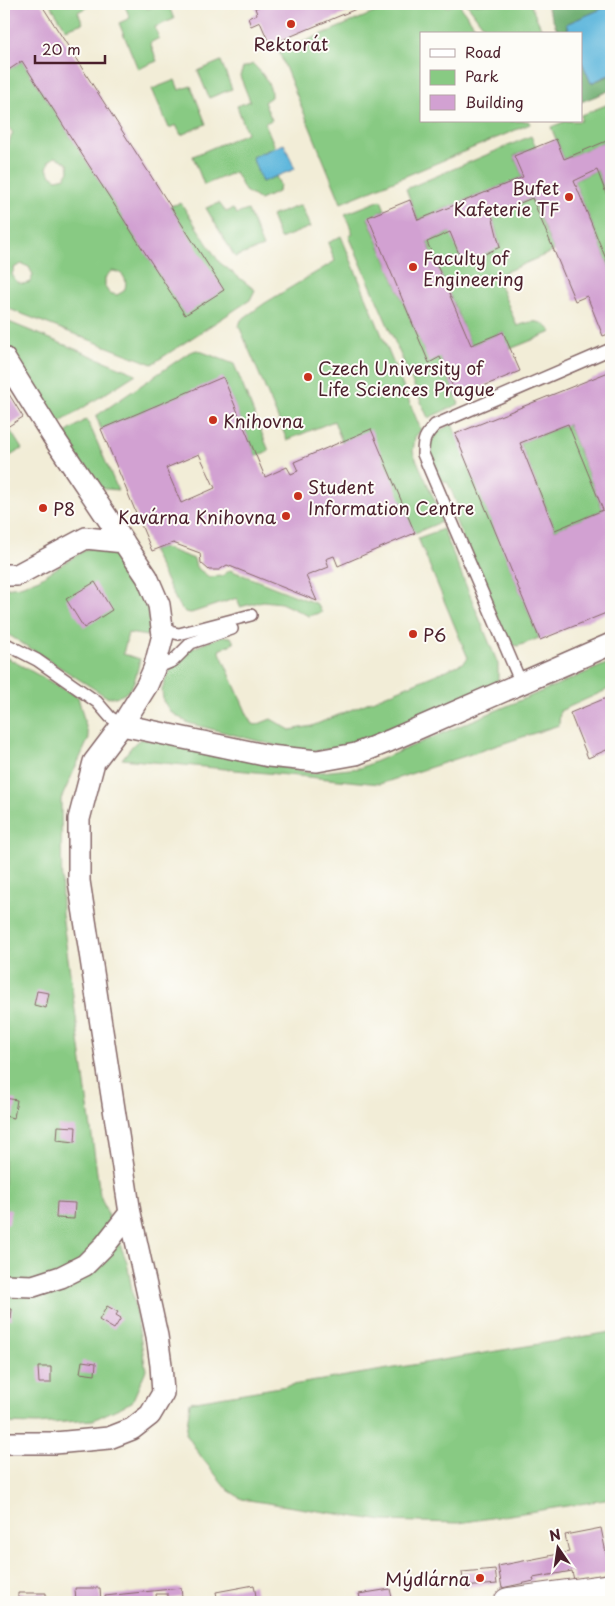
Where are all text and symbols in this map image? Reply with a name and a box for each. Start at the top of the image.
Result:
marker: Rektorát [285,18,297,30]
place label: Rektorát [254,30,328,57]
scale bar [35,32,105,64]
legend [420,32,582,122]
text: 20 m [42,37,81,60]
text: Road [465,40,501,63]
text: Park [465,64,499,87]
text: Building [465,90,524,113]
place label: Bufet Kafeterie TF [454,174,559,222]
marker: Bufet Kafeterie TF [563,191,575,203]
place label: Faculty of Engineering [423,244,524,292]
marker: Faculty of Engineering [407,261,419,273]
place label: Czech University of Life Sciences Prague [318,354,495,402]
marker: Czech University of Life Sciences Prague [302,371,314,383]
place label: Knihovna [223,407,304,434]
marker: Knihovna [207,414,219,426]
place label: Student Information Centre [308,473,474,521]
marker: Student Information Centre [292,490,304,502]
place label: P8 [53,495,75,522]
marker: P8 [37,502,49,514]
place label: Kavárna Knihovna [118,503,277,530]
marker: Kavárna Knihovna [280,510,292,522]
place label: P6 [423,621,446,648]
marker: P6 [407,628,419,640]
text: N [547,1523,563,1546]
north arrow [532,1524,582,1574]
place label: Mýdlárna [385,1565,471,1592]
marker: Mýdlárna [474,1572,486,1584]

